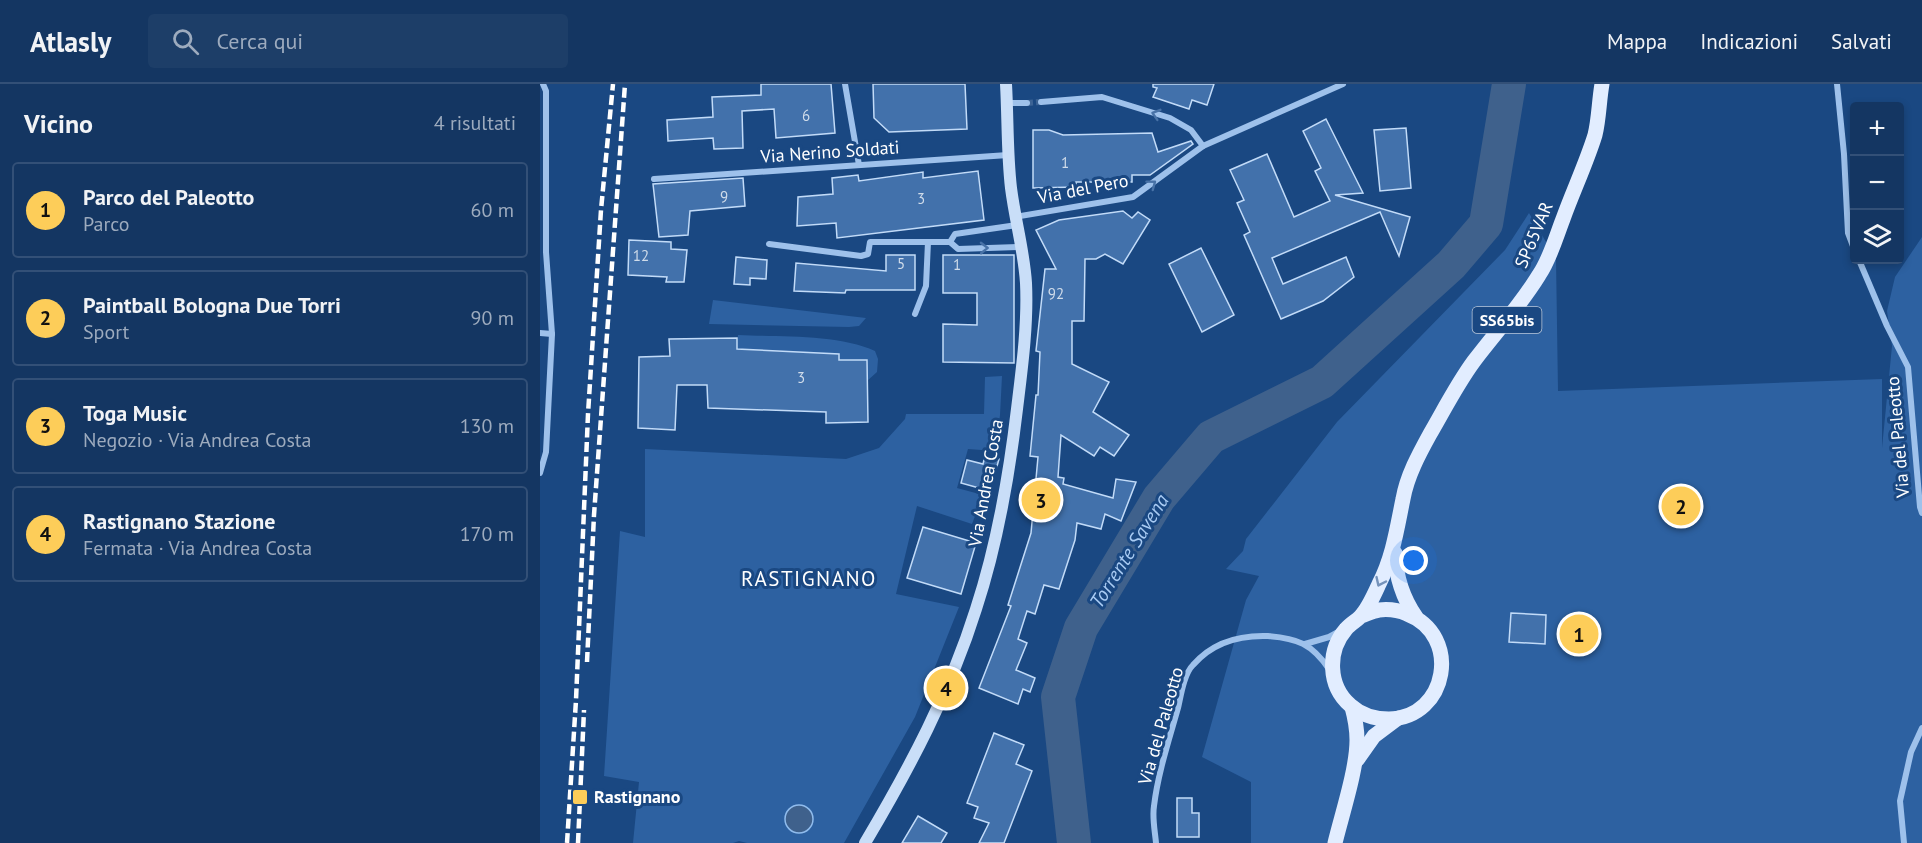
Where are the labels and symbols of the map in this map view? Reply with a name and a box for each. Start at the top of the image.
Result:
house number: 6 [802,106,810,125]
one-way arrow [1151,109,1162,121]
street label: Via Nerino Soldati [759,135,900,168]
house number: 1 [1061,153,1069,172]
street label: Via del Pero [1035,168,1130,209]
one-way arrow [1145,180,1156,191]
house number: 9 [720,187,728,206]
house number: 3 [917,189,925,208]
street label: SP65VAR [1509,198,1558,271]
one-way arrow [980,242,989,254]
house number: 12 [633,246,649,265]
house number: 5 [897,254,905,273]
house number: 1 [953,255,961,274]
house number: 92 [1048,284,1064,303]
road number: SS65bis [1472,307,1542,333]
house number: 3 [797,368,805,387]
street label: Via del Paleotto [1881,375,1914,500]
street label: Via Andrea Costa [963,417,1008,549]
pin: 3 [1022,478,1060,522]
pin: 2 [1662,484,1700,528]
water label: Torrente Savena [1084,489,1175,613]
your location [1399,546,1428,575]
district label: RASTIGNANO [741,565,877,592]
one-way arrow [1375,576,1387,587]
pin: 1 [1560,612,1598,656]
street label: Via del Paleotto [1132,664,1188,788]
pin: 4 [926,666,966,710]
place label: Rastignano [594,785,681,808]
marker: Rastignano [571,788,589,806]

